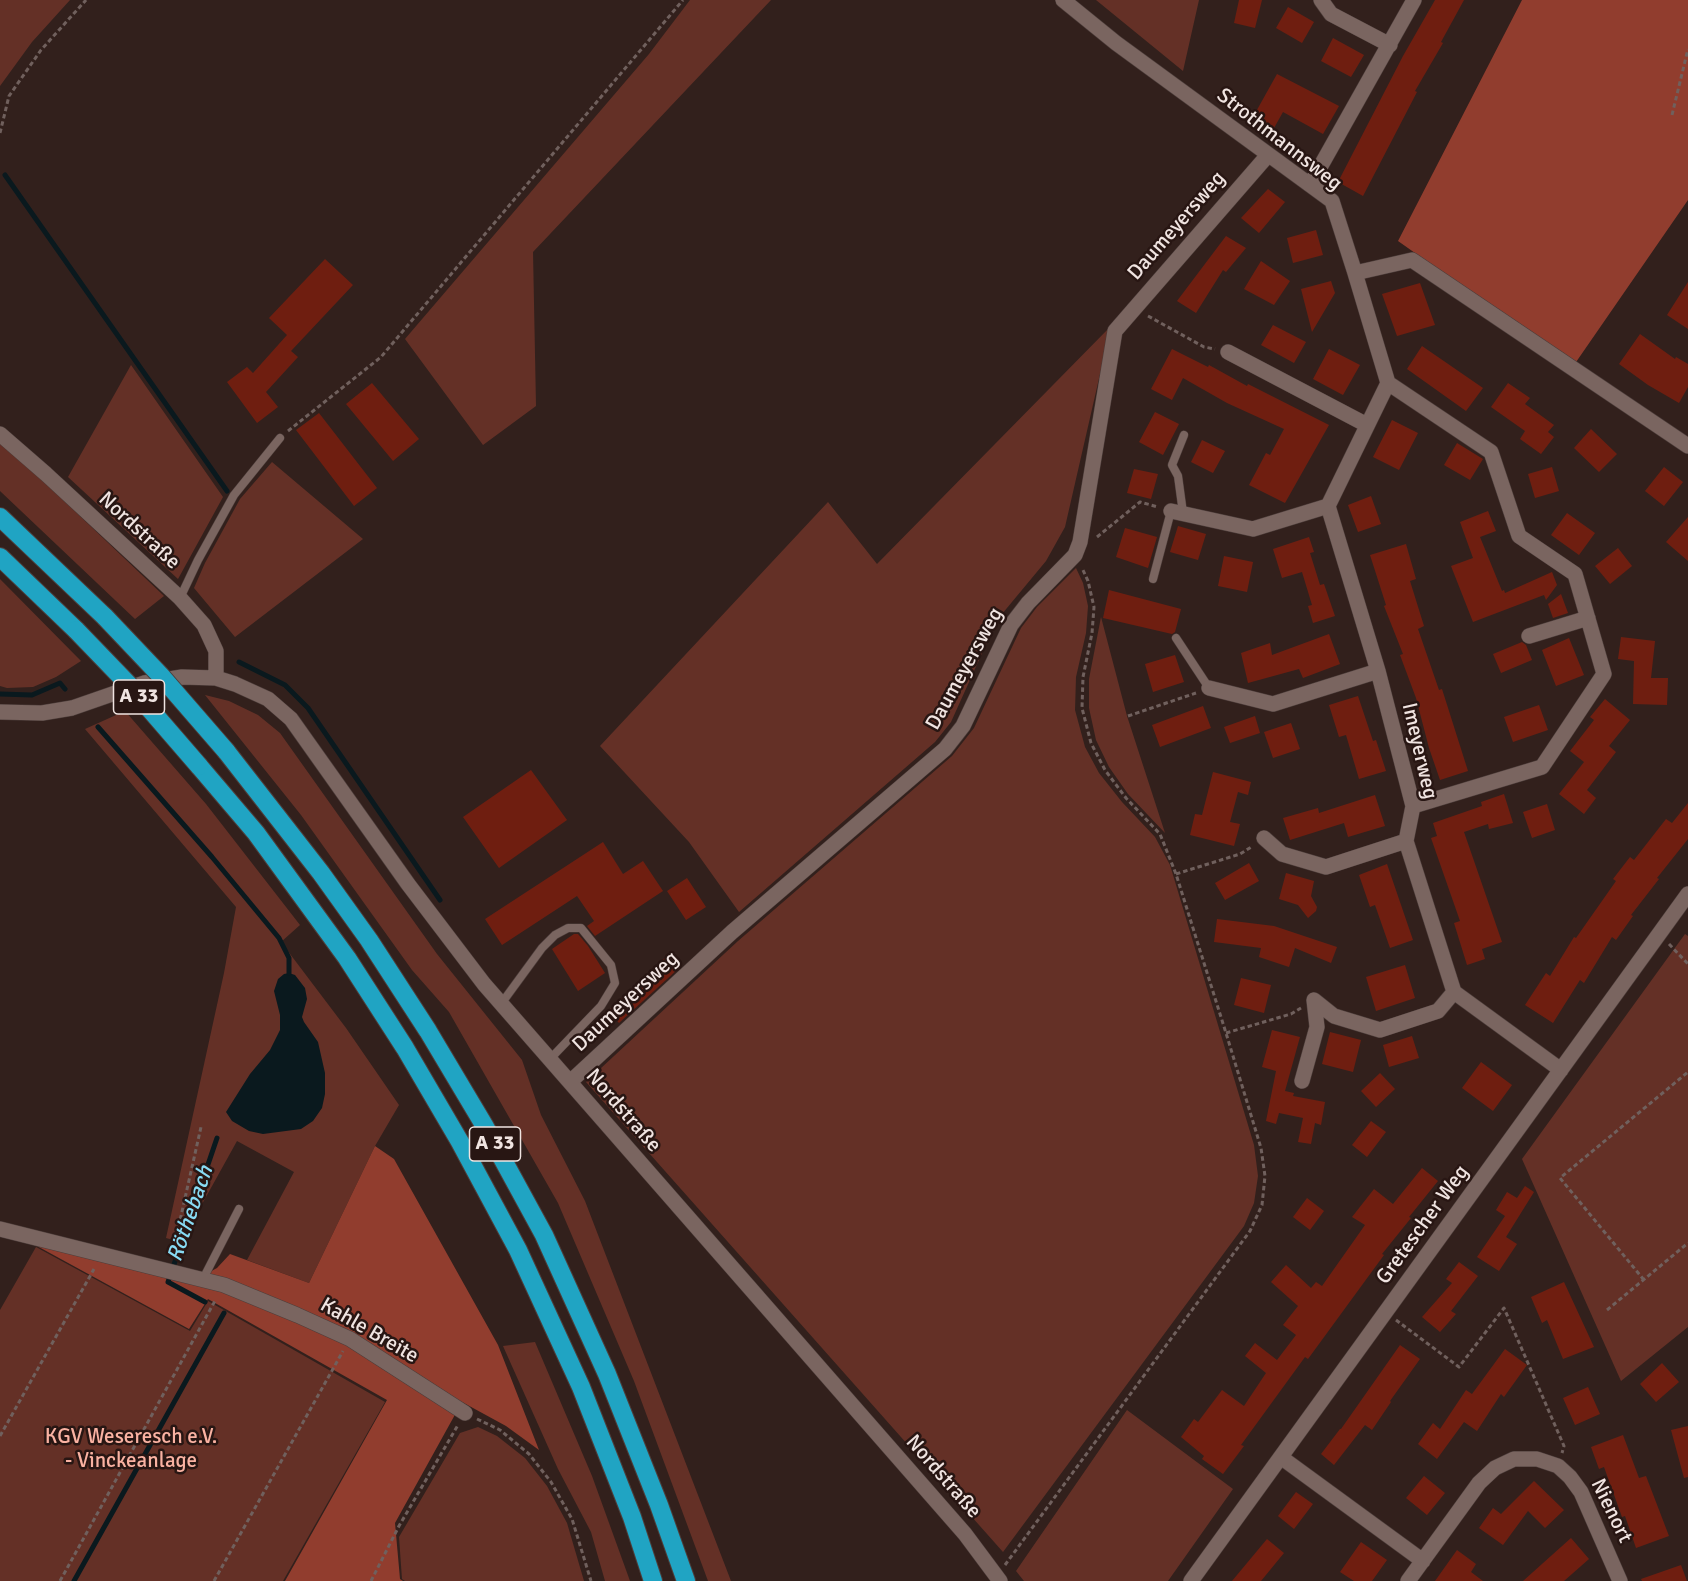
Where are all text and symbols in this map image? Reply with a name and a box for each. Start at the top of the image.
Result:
street label: Strothmannsweg [1211,83,1347,197]
street label: Daumeyersweg [1123,166,1231,286]
street label: Nordstraße [93,487,185,575]
street label: Daumeyersweg [921,603,1009,735]
road number: A 33 [114,680,164,714]
street label: Imeyerweg [1396,700,1442,802]
street label: Daumeyersweg [568,946,684,1058]
street label: Nordstraße [580,1064,666,1158]
road number: A 33 [470,1127,520,1161]
street label: Gretescher Weg [1371,1161,1475,1289]
water label: Röthebach [162,1162,220,1266]
street label: Kahle Breite [315,1293,423,1369]
park label: KGV Weseresch e.V. - Vinckeanlage [45,1424,217,1474]
street label: Nordstraße [900,1430,986,1524]
street label: Nienort [1585,1475,1637,1547]

